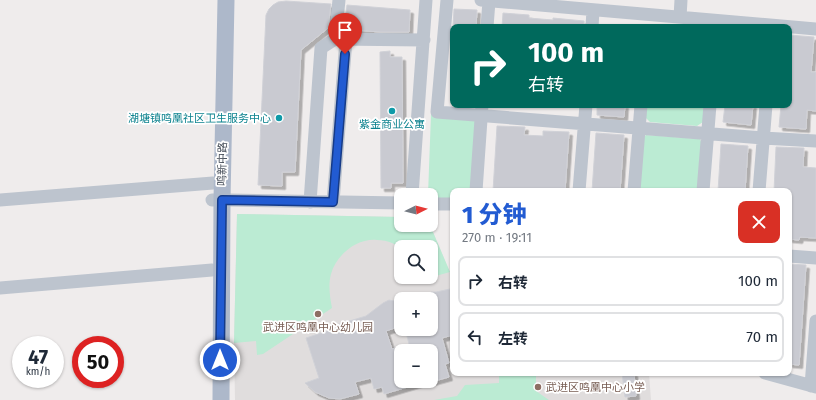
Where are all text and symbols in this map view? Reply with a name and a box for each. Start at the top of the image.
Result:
pin [328,13,362,54]
icon: arrive [334,19,356,41]
text: 100 m [528,36,604,69]
icon: right [462,40,514,92]
text: 右转 [528,74,564,96]
marker: 紫金商业公寓 [387,106,397,116]
place label: 湖塘镇鸣凰社区卫生服务中心 [128,112,271,125]
marker: 湖塘镇鸣凰社区卫生服务中心 [274,113,284,123]
place label: 紫金商业公寓 [359,118,425,131]
street label: 鸣新中路 [216,142,229,186]
north arrow [394,188,438,232]
map controls [394,188,438,388]
text: 1 分钟 [462,201,527,229]
button: close [738,201,780,243]
text: 270 m · 19:11 [462,230,532,245]
button: search [394,240,438,284]
icon: right [464,270,486,292]
text: 100 m [738,272,778,290]
text: 右转 [498,274,528,292]
button: + [394,292,438,336]
marker: 武进区鸣凰中心幼儿园 [313,309,323,319]
place label: 武进区鸣凰中心幼儿园 [263,321,373,334]
icon: left [464,326,486,348]
text: 70 m [746,328,778,346]
text: 左转 [498,330,528,348]
speed limit sign: 50 [72,336,124,388]
position arrow [199,339,241,381]
button: − [394,344,438,388]
text: 47 [28,345,48,369]
text: km/h [26,366,50,378]
place label: 武进区鸣凰中心小学 [546,381,645,394]
marker: 武进区鸣凰中心小学 [533,382,543,392]

